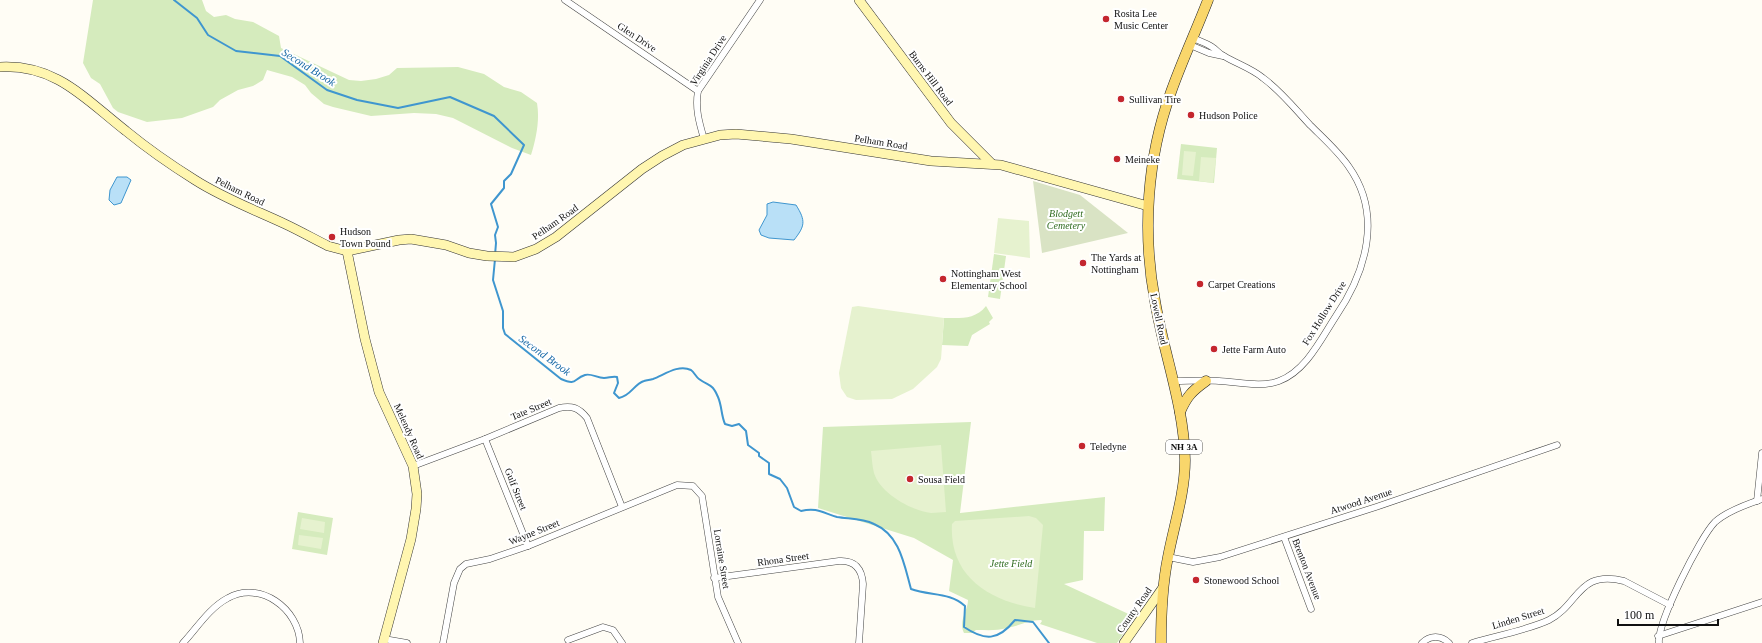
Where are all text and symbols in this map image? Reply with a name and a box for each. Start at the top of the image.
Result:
place label: Rosita Lee Music Center [1114,8,1169,31]
marker: Rosita Lee Music Center [1101,14,1111,24]
street label: Glen Drive [615,20,659,54]
street label: Virginia Drive [688,32,729,87]
water label: Second Brook [280,46,339,89]
street label: Burns Hill Road [907,49,955,107]
marker: Sullivan Tire [1116,94,1126,104]
place label: Sullivan Tire [1129,94,1182,105]
marker: Hudson Police [1186,110,1196,120]
place label: Hudson Police [1199,110,1258,121]
street label: Pelham Road [854,132,908,152]
marker: Meineke [1112,154,1122,164]
place label: Meineke [1125,154,1161,165]
street label: Pelham Road [213,174,267,208]
street label: Pelham Road [530,202,580,242]
park label: Blodgett Cemetery [1047,208,1086,231]
place label: Hudson Town Pound [340,226,391,249]
marker: Hudson Town Pound [327,232,337,242]
place label: The Yards at Nottingham [1091,252,1141,275]
marker: The Yards at Nottingham [1078,258,1088,268]
place label: Nottingham West Elementary School [951,268,1028,291]
marker: Nottingham West Elementary School [938,274,948,284]
marker: Carpet Creations [1195,279,1205,289]
place label: Carpet Creations [1208,279,1276,290]
street label: Fox Hollow Drive [1300,279,1348,347]
street label: Lowell Road [1148,292,1170,346]
water label: Second Brook [517,332,574,378]
marker: Jette Farm Auto [1209,344,1219,354]
place label: Jette Farm Auto [1222,344,1286,355]
street label: Tate Street [509,395,553,422]
street label: Melendy Road [392,402,426,460]
road number: NH 3A [1166,440,1202,454]
marker: Teledyne [1077,441,1087,451]
place label: Teledyne [1090,441,1127,452]
street label: Gulf Street [503,466,529,512]
marker: Sousa Field [905,474,915,484]
place label: Sousa Field [918,474,965,485]
street label: Atwood Avenue [1329,486,1394,516]
street label: Wayne Street [507,517,561,547]
street label: Lorraine Street [712,528,732,590]
street label: Brenton Avenue [1290,537,1324,602]
street label: Rhona Street [757,550,810,568]
park label: Jette Field [990,558,1033,569]
marker: Stonewood School [1191,575,1201,585]
place label: Stonewood School [1204,575,1280,586]
street label: County Road [1114,585,1154,635]
scale bar [1618,601,1718,627]
street label: Linden Street [1490,605,1546,631]
text: 100 m [1624,608,1655,622]

